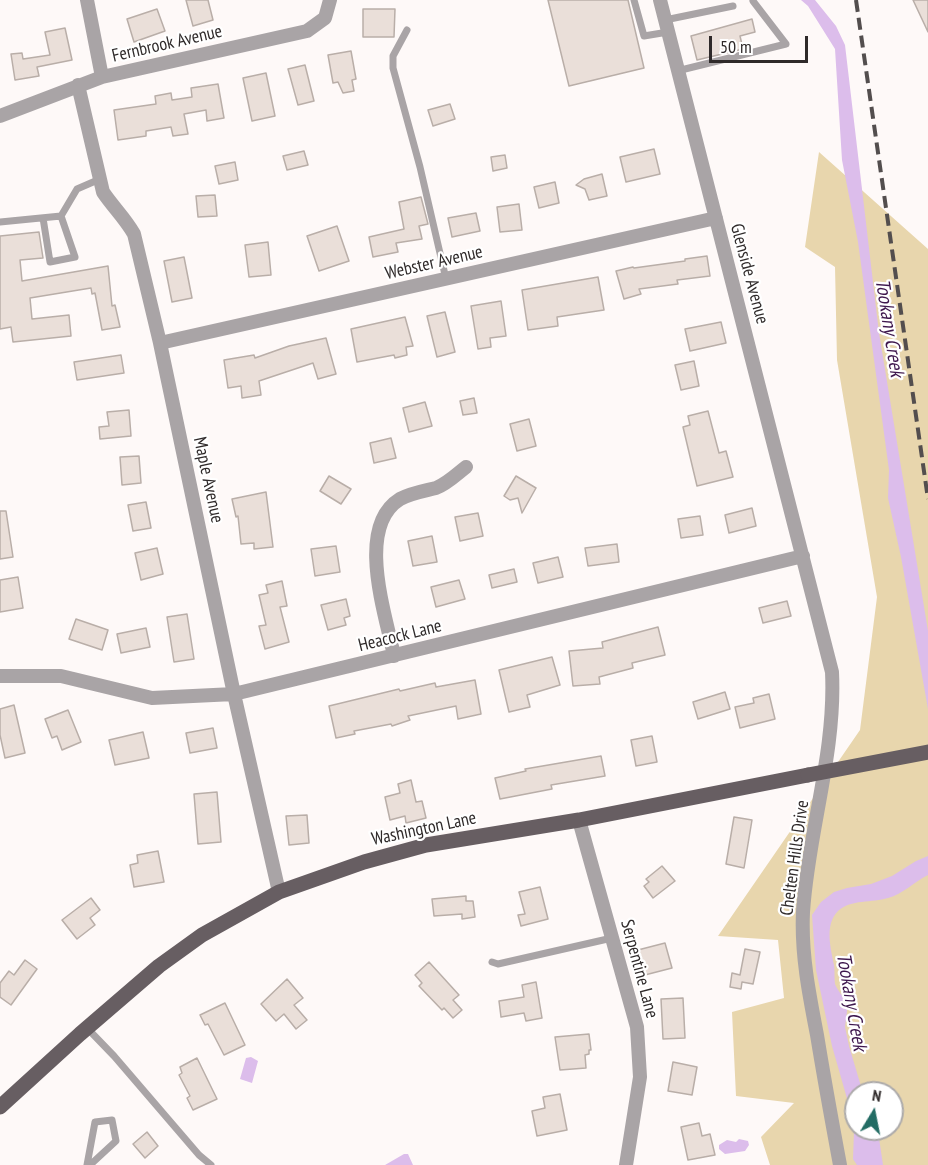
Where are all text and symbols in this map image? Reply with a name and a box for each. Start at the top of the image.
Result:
street label: Fernbrook Avenue [110,21,224,67]
scale bar [712,24,811,62]
text: 50 m [720,35,752,58]
street label: Glenside Avenue [725,221,773,327]
street label: Webster Avenue [383,241,485,285]
water label: Tookany Creek [869,277,909,379]
street label: Maple Avenue [188,435,228,525]
street label: Heacock Lane [356,615,444,657]
street label: Chelten Hills Drive [776,799,814,917]
street label: Washington Lane [370,807,478,851]
street label: Serpentine Lane [615,917,663,1021]
water label: Tookany Creek [831,951,871,1053]
north arrow [844,1081,904,1141]
text: N [871,1085,883,1106]

